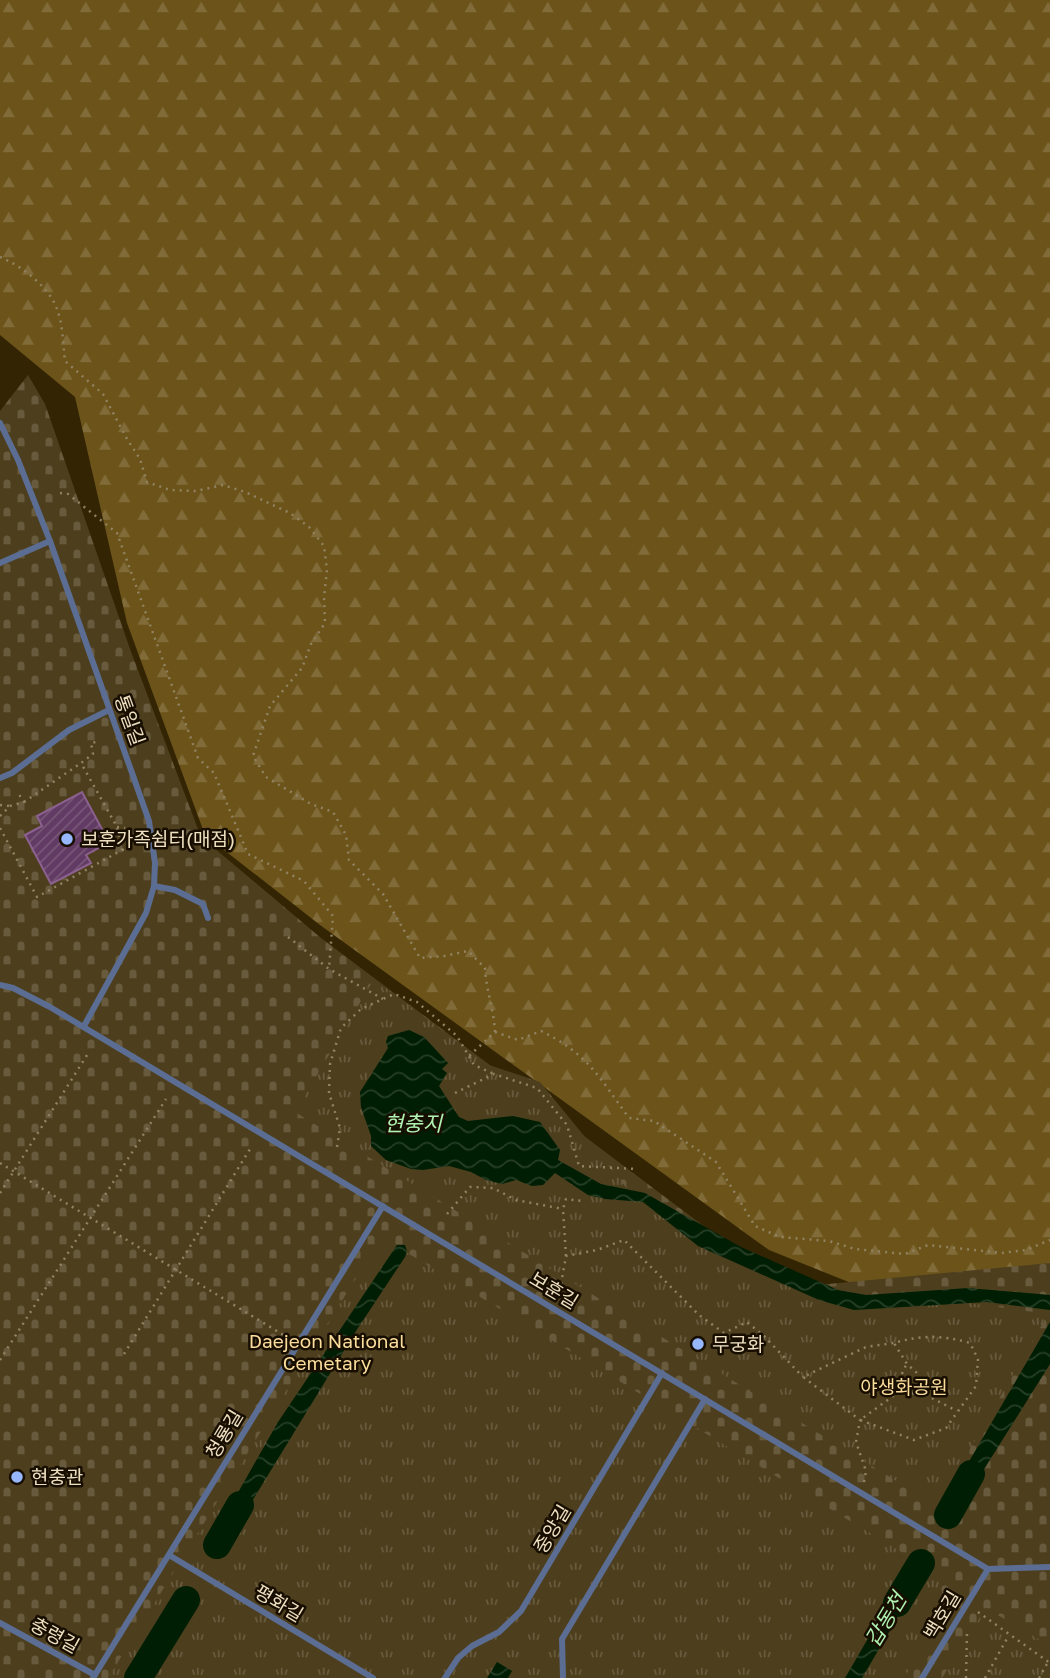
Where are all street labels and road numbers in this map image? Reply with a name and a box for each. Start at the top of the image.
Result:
street label: 통일길 [111,691,150,748]
street label: 보훈길 [526,1266,583,1313]
street label: 청룡길 [200,1405,247,1462]
street label: 중앙길 [528,1500,575,1557]
street label: 평화길 [251,1579,308,1626]
street label: 백호길 [918,1586,965,1643]
street label: 충령길 [27,1612,84,1657]

